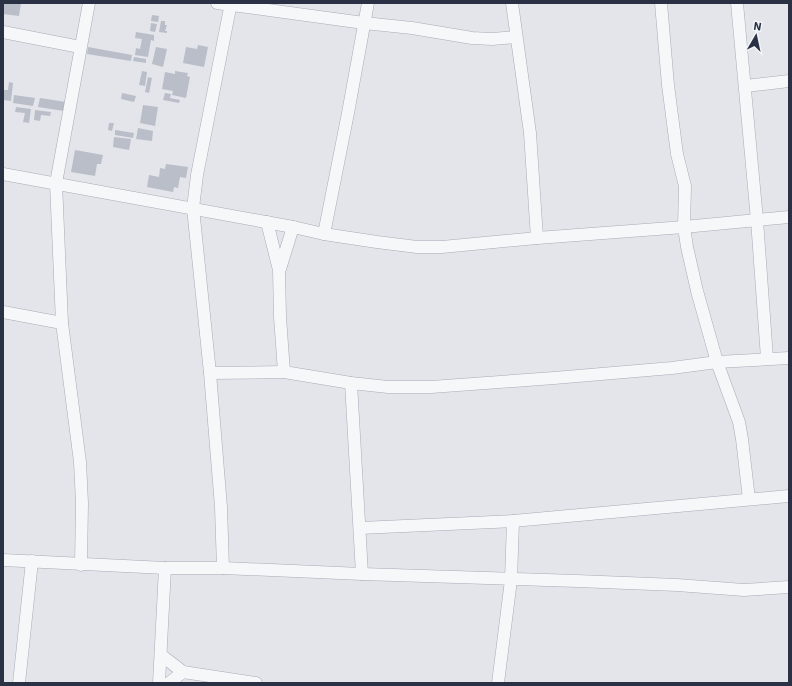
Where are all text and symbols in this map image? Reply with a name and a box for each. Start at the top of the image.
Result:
north arrow [736,16,776,56]
text: N [753,19,763,34]

